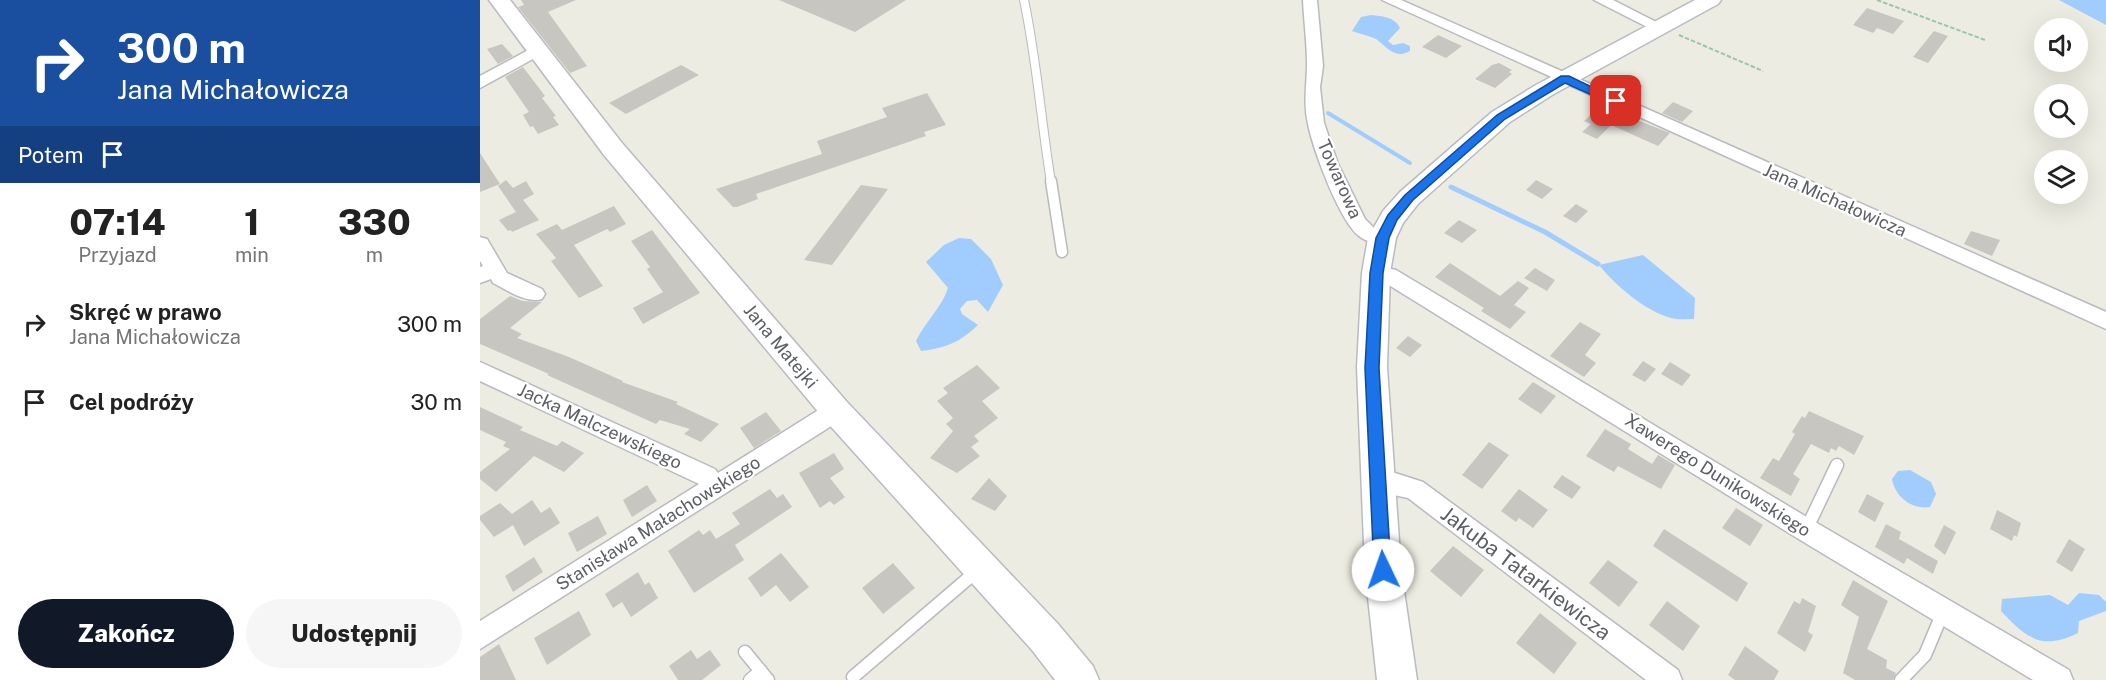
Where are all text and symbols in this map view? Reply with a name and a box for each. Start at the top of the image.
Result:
map controls [2034,18,2088,204]
button: sound [2034,18,2088,72]
text: 300 m [117,23,246,72]
icon: right [18,24,96,102]
text: Jana Michałowicza [117,73,349,105]
pin [1590,75,1641,126]
icon: arrive [1599,84,1632,117]
button: search [2034,84,2088,138]
street label: Towarowa [1313,136,1367,222]
icon: arrive [96,138,129,171]
text: Potem [18,142,84,168]
button: layers [2034,150,2088,204]
street label: Jana Michałowicza [1760,159,1910,241]
text: 07:14 [69,201,166,243]
text: 1 [244,201,260,243]
text: 330 [338,201,411,243]
text: Przyjazd [78,243,157,267]
text: min [235,243,269,267]
text: m [366,243,383,267]
text: Skręć w prawo [69,299,222,325]
street label: Jana Matejki [740,300,822,392]
icon: right [18,308,51,341]
text: 300 m [397,311,462,337]
text: Jana Michałowicza [69,325,241,349]
street label: Jacka Malczewskiego [515,379,685,473]
icon: arrive [18,386,51,419]
text: Cel podróży [69,389,194,415]
text: 30 m [410,389,462,415]
street label: Xawerego Dunikowskiego [1621,409,1815,541]
street label: Stanisława Małachowskiego [552,451,764,595]
street label: Jakuba Tatarkiewicza [1436,501,1616,645]
position arrow [1351,538,1415,602]
button: Zakończ [18,599,234,668]
button: Udostępnij [246,599,462,668]

